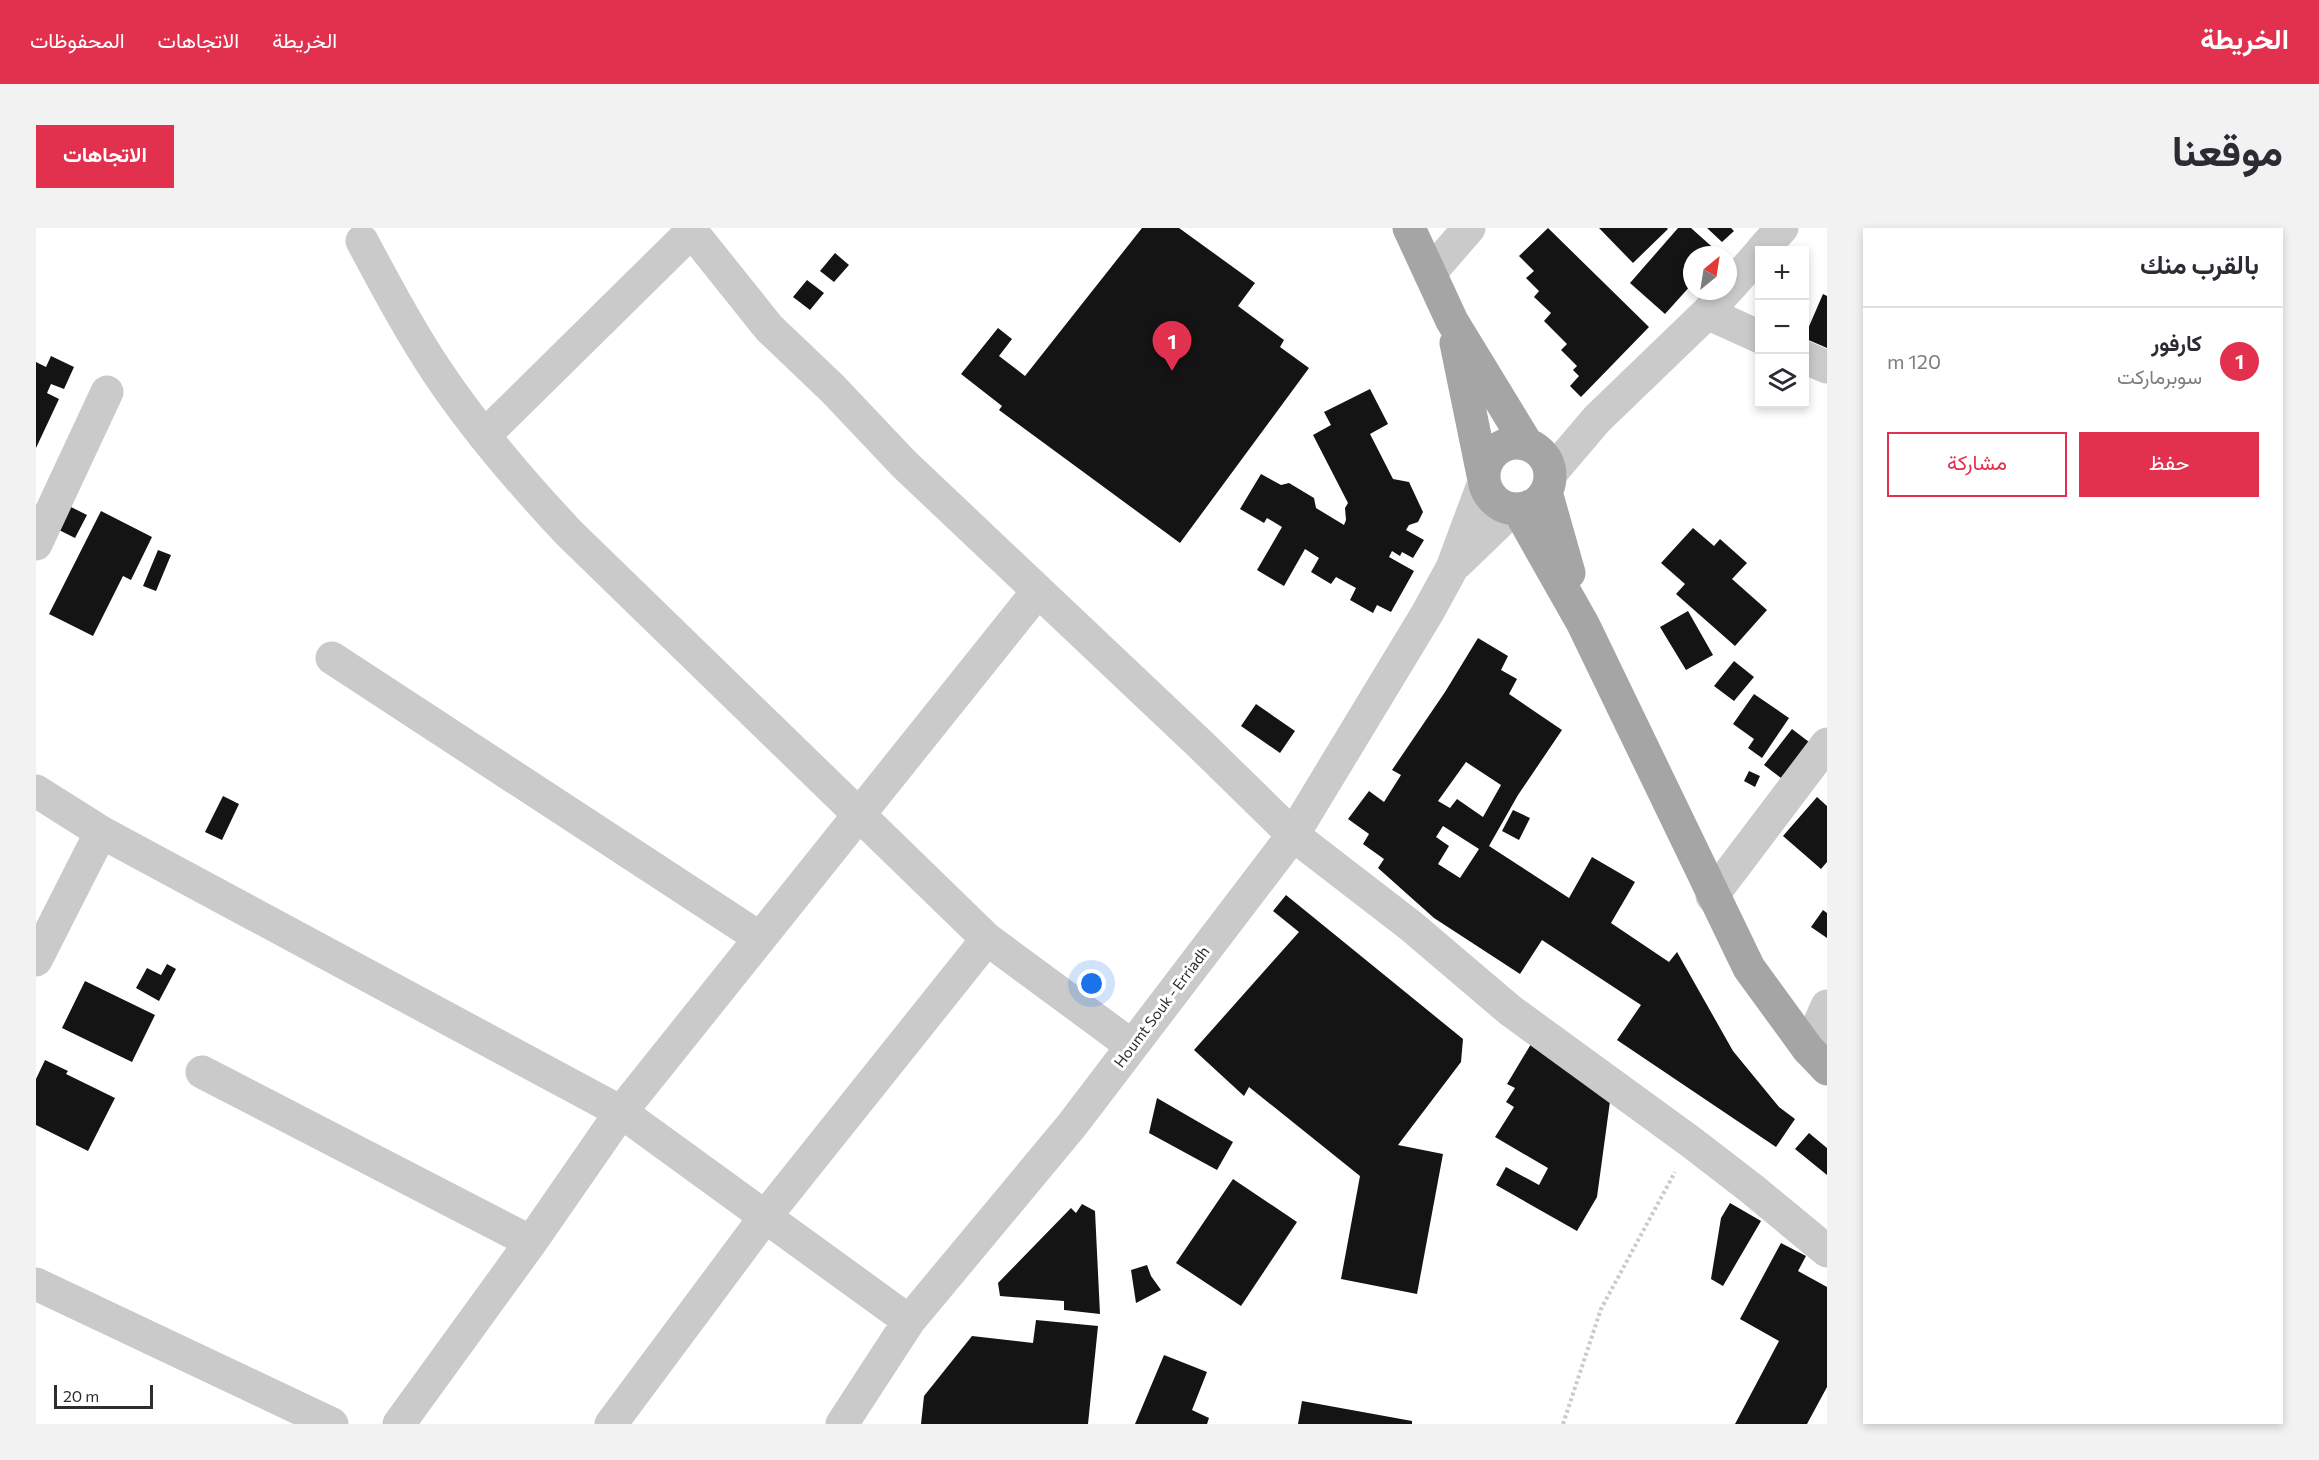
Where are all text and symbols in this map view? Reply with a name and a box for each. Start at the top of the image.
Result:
text: الخريطة [2200,21,2289,55]
text: المحفوظات [30,27,125,52]
text: الاتجاهات [158,27,239,52]
text: الخريطة [272,27,337,52]
text: موقعنا [2172,123,2283,175]
button: الاتجاهات [36,125,174,188]
north arrow [1683,246,1737,300]
map controls [1755,246,1809,408]
button: + [1755,246,1809,300]
text: بالقرب منك [2140,248,2259,279]
button: − [1755,300,1809,354]
pin: 1 [1152,322,1192,371]
text: كارفور [2151,329,2202,356]
text: 120 m [1887,349,1941,373]
text: 1 [2235,349,2244,373]
button: layers [1755,354,1809,408]
text: سوبرماركت [2117,364,2202,388]
button: مشاركة [1887,432,2067,497]
button: حفظ [2079,432,2259,497]
street label: Houmt Souk - Erriadh [1110,942,1213,1070]
your location [1077,969,1106,998]
scale bar [54,1382,153,1410]
text: 20 m [63,1386,99,1405]

